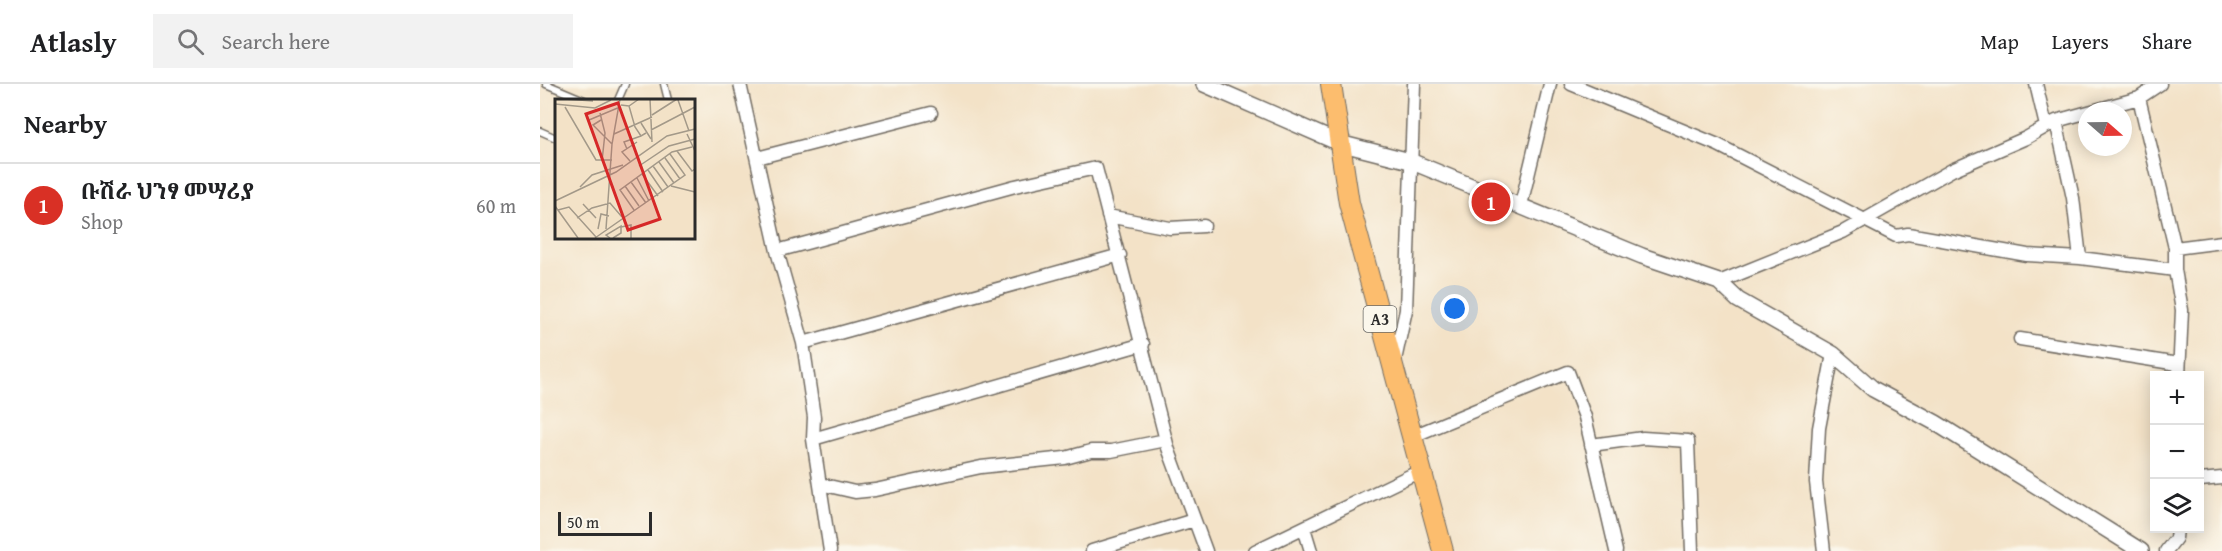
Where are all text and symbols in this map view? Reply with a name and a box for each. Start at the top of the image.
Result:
search box [153,14,573,68]
text: Atlasly [30,21,117,62]
icon: search [174,25,207,58]
text: Search here [222,25,330,57]
text: Map [1980,26,2019,57]
text: Layers [2052,26,2109,57]
text: Share [2142,26,2192,57]
inset map [555,99,694,238]
north arrow [2078,102,2132,156]
text: Nearby [24,104,107,143]
text: ቡሽራ ህንፃ መሣሪያ [81,175,254,207]
pin: 1 [1472,180,1510,224]
text: 1 [38,191,49,220]
text: 60 m [476,191,516,220]
text: Shop [81,207,123,236]
your location [1440,294,1469,323]
road number: A3 [1364,306,1396,332]
map controls [2150,371,2204,533]
button: + [2150,371,2204,425]
button: − [2150,425,2204,479]
button: layers [2150,479,2204,533]
scale bar [558,509,652,536]
text: 50 m [567,510,599,534]

